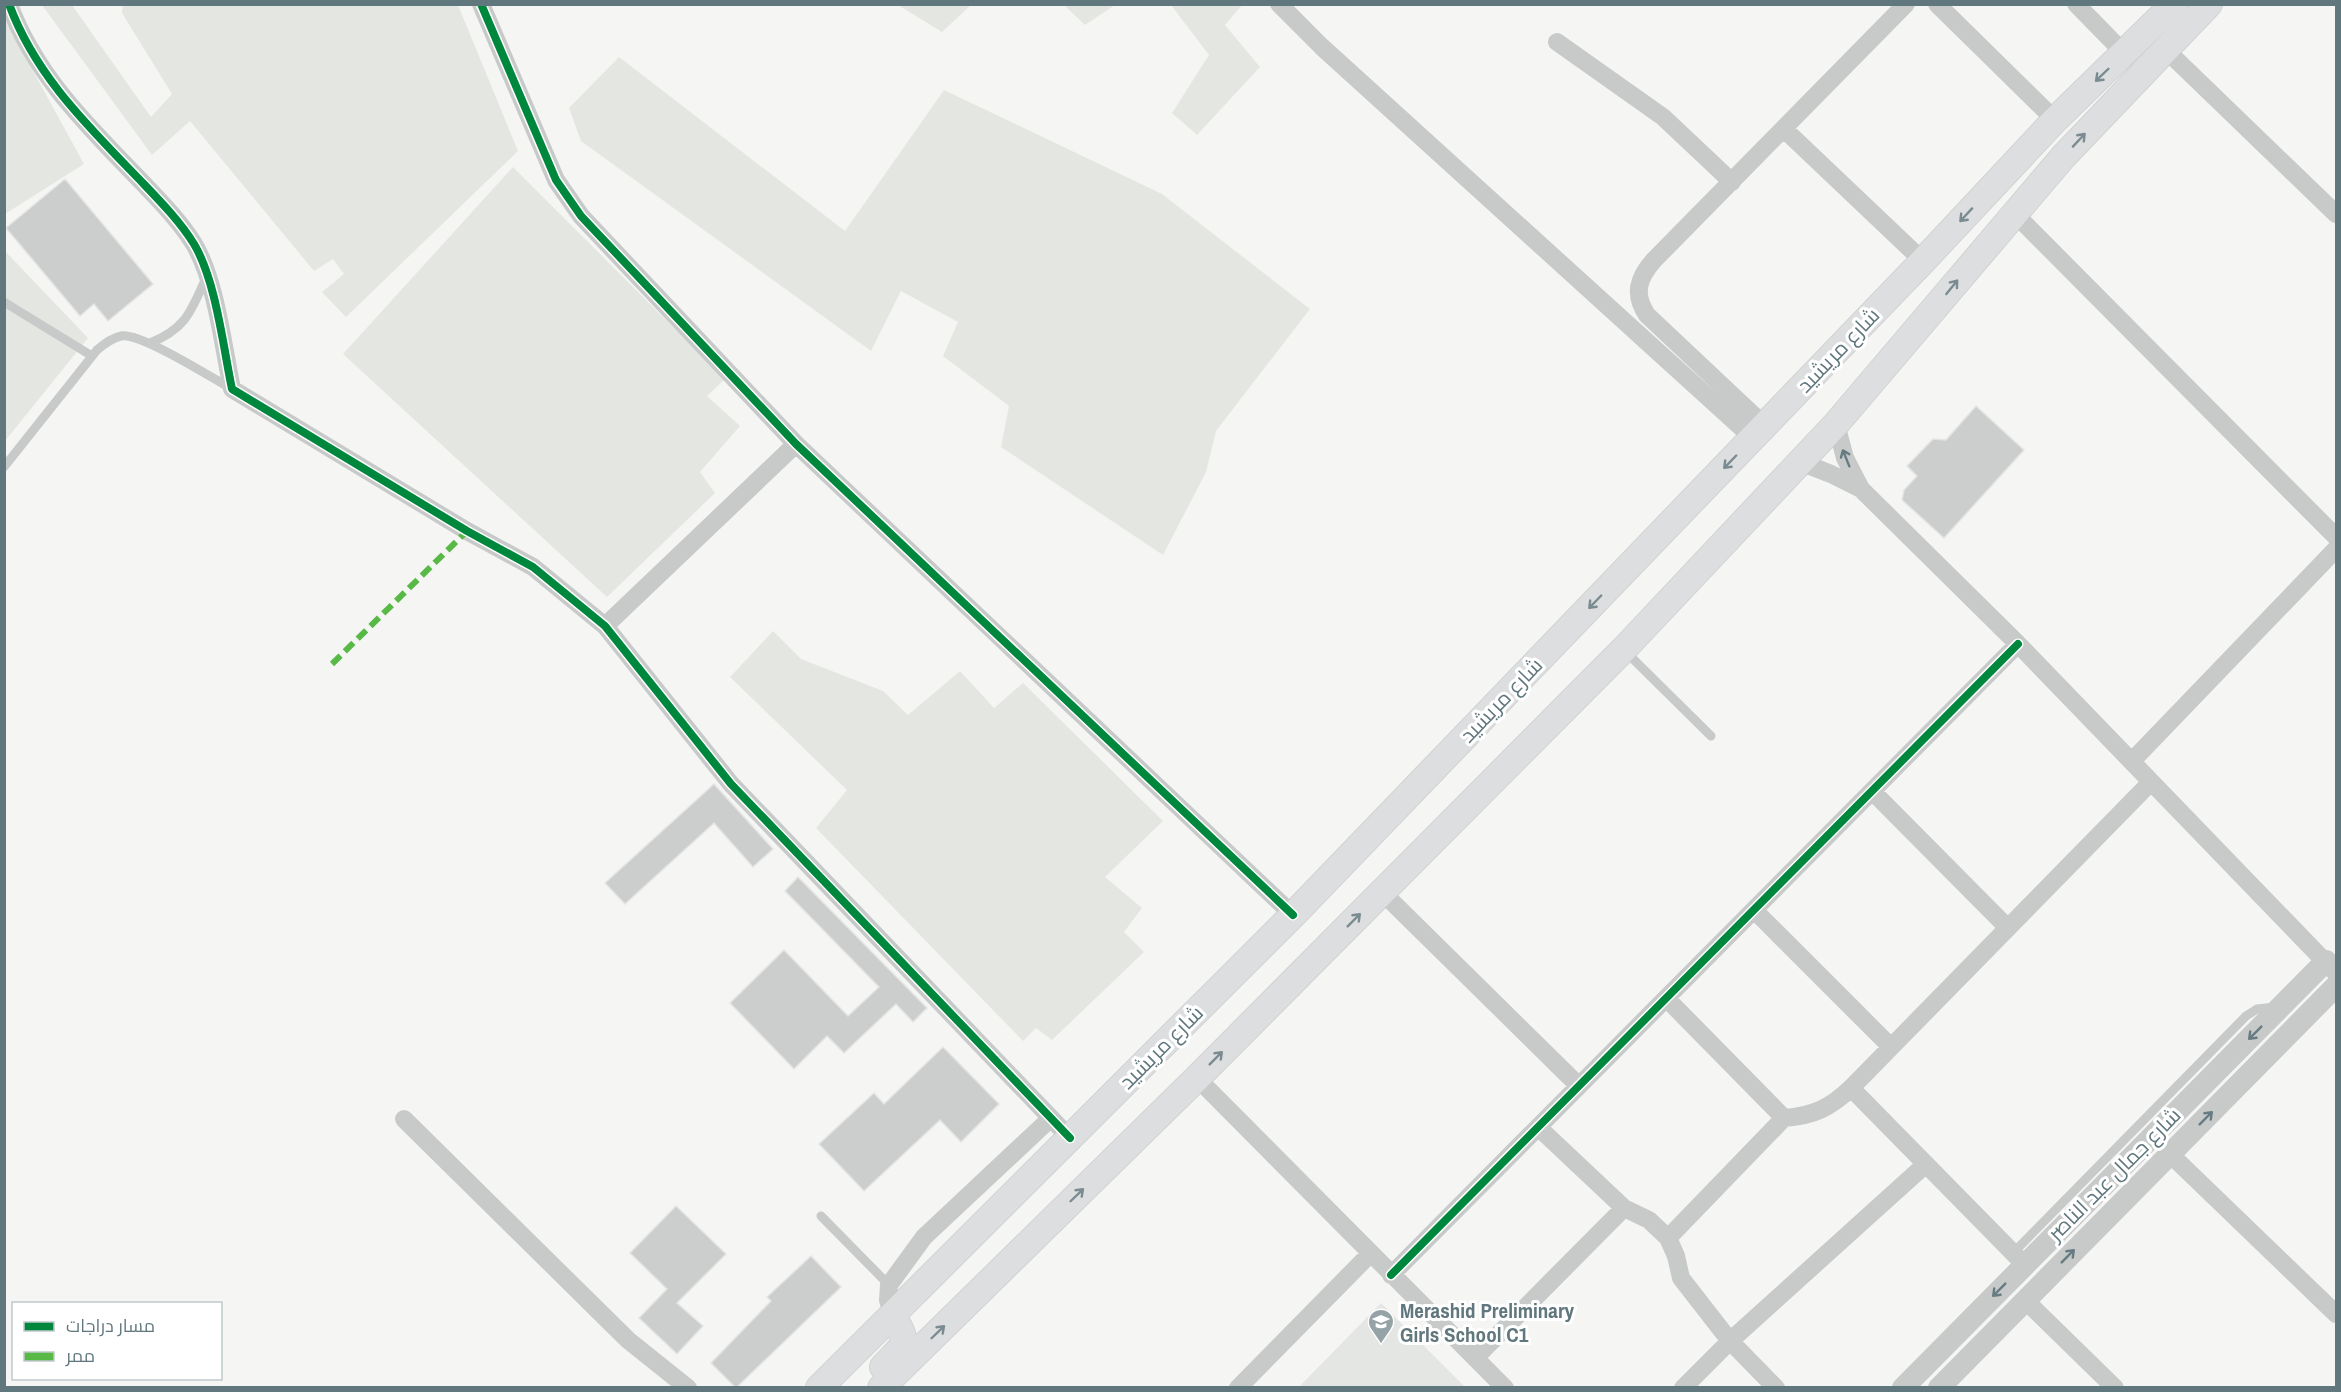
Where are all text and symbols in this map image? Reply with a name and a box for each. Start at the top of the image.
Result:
one-way arrow [2094,67,2109,82]
one-way arrow [2072,132,2086,147]
one-way arrow [1960,207,1974,222]
one-way arrow [1945,279,1958,295]
street label: شارع مريشيد [1790,301,1886,399]
one-way arrow [1840,449,1851,467]
one-way arrow [1723,454,1737,469]
one-way arrow [1587,595,1602,610]
street label: شارع مريشيد [1453,651,1549,749]
one-way arrow [1346,913,1361,928]
street label: شارع مريشيد [1113,999,1209,1095]
one-way arrow [2248,1025,2263,1040]
one-way arrow [1209,1051,1224,1066]
street label: شارع جمال عبد الناصر [2040,1101,2187,1248]
one-way arrow [2198,1111,2213,1125]
one-way arrow [1070,1188,1085,1203]
one-way arrow [2061,1249,2076,1264]
one-way arrow [1992,1283,2007,1298]
place label: Merashid Preliminary Girls School C1 [1400,1296,1575,1349]
legend [12,1302,222,1380]
school or university icon: Merashid Preliminary Girls School C1 [1366,1307,1396,1345]
text: مسار دراجات [66,1313,155,1338]
one-way arrow [931,1324,945,1339]
text: ممر [65,1343,95,1368]

